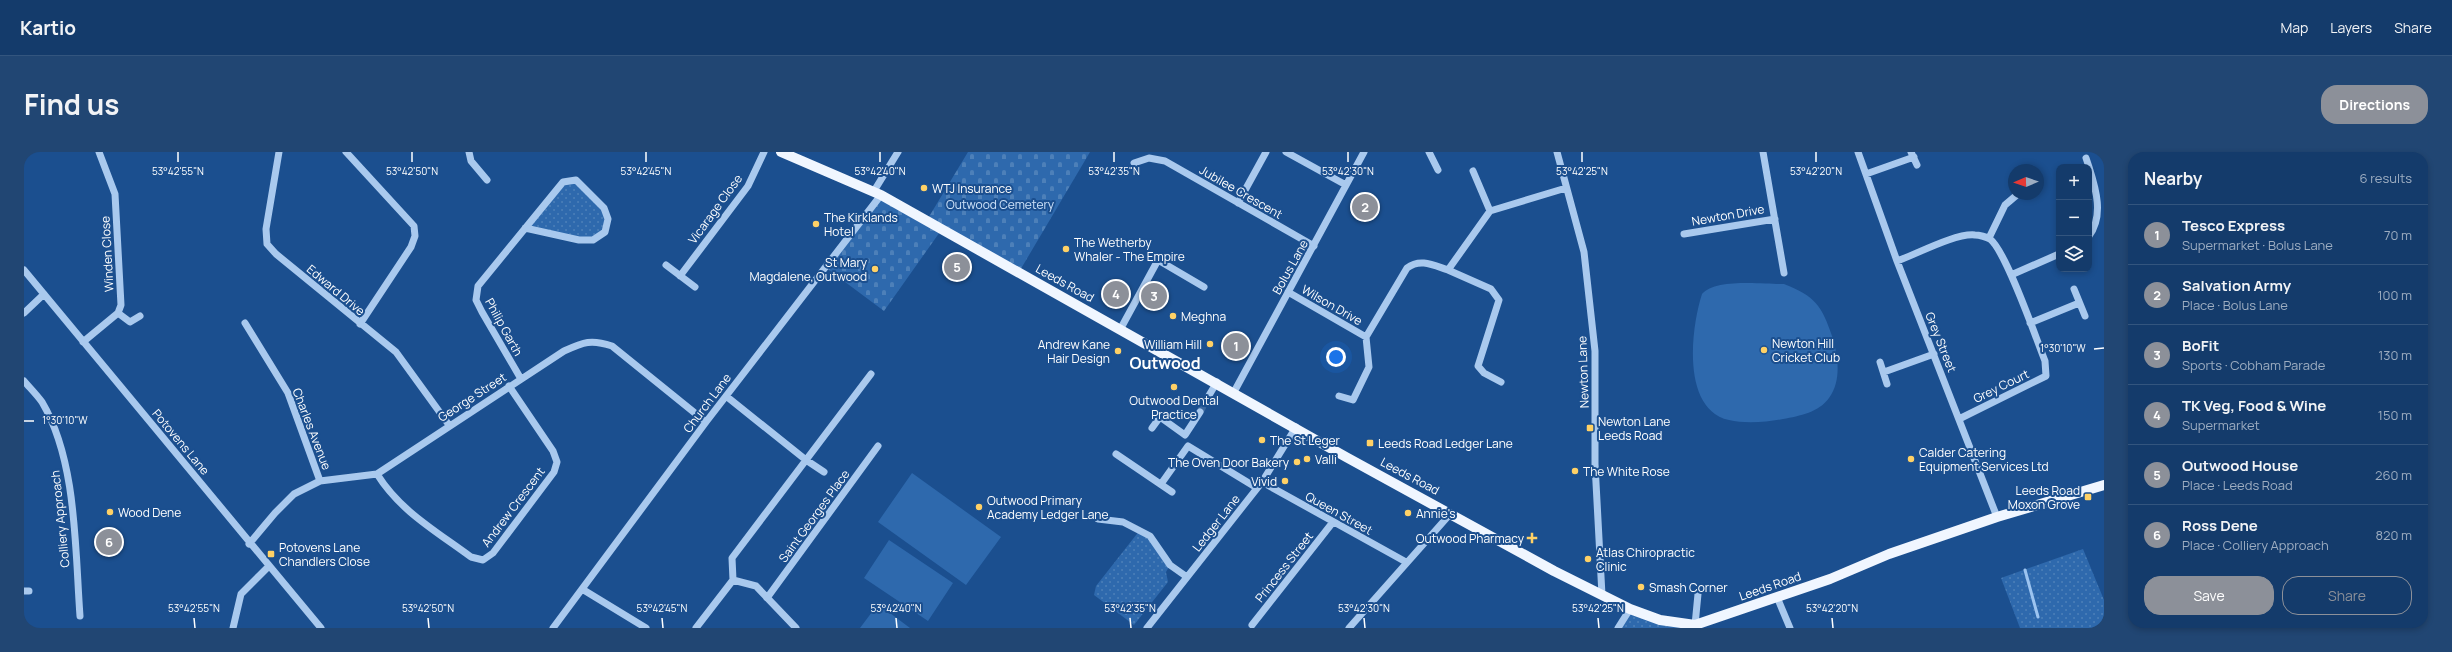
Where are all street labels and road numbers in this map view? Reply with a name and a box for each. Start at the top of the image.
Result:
street label: Jubilee Crescent [1196,161,1286,223]
street label: Vicarage Close [684,171,746,247]
street label: Newton Drive [1690,200,1766,230]
street label: Winden Close [97,216,117,292]
street label: Bolus Lane [1268,237,1312,297]
street label: Leeds Road [1033,260,1097,306]
street label: Edward Drive [303,261,369,319]
street label: Wilson Drive [1298,281,1366,329]
street label: Philip Garth [481,295,527,359]
street label: Grey Street [1921,309,1961,375]
street label: Newton Lane [1573,336,1593,408]
street label: Grey Court [1970,365,2032,407]
street label: George Street [434,368,510,425]
street label: Church Lane [679,370,735,436]
street label: Charles Avenue [289,386,335,472]
street label: Potovens Lane [148,405,214,479]
street label: Leeds Road [1378,453,1442,499]
street label: Andrew Crescent [477,464,549,550]
street label: Saint Georges Place [775,466,853,566]
street label: Colliery Approach [46,470,74,568]
street label: Queen Street [1302,488,1376,539]
street label: Ledger Lane [1188,491,1244,555]
street label: Princess Street [1251,528,1317,606]
street label: Leeds Road [1737,567,1803,605]

